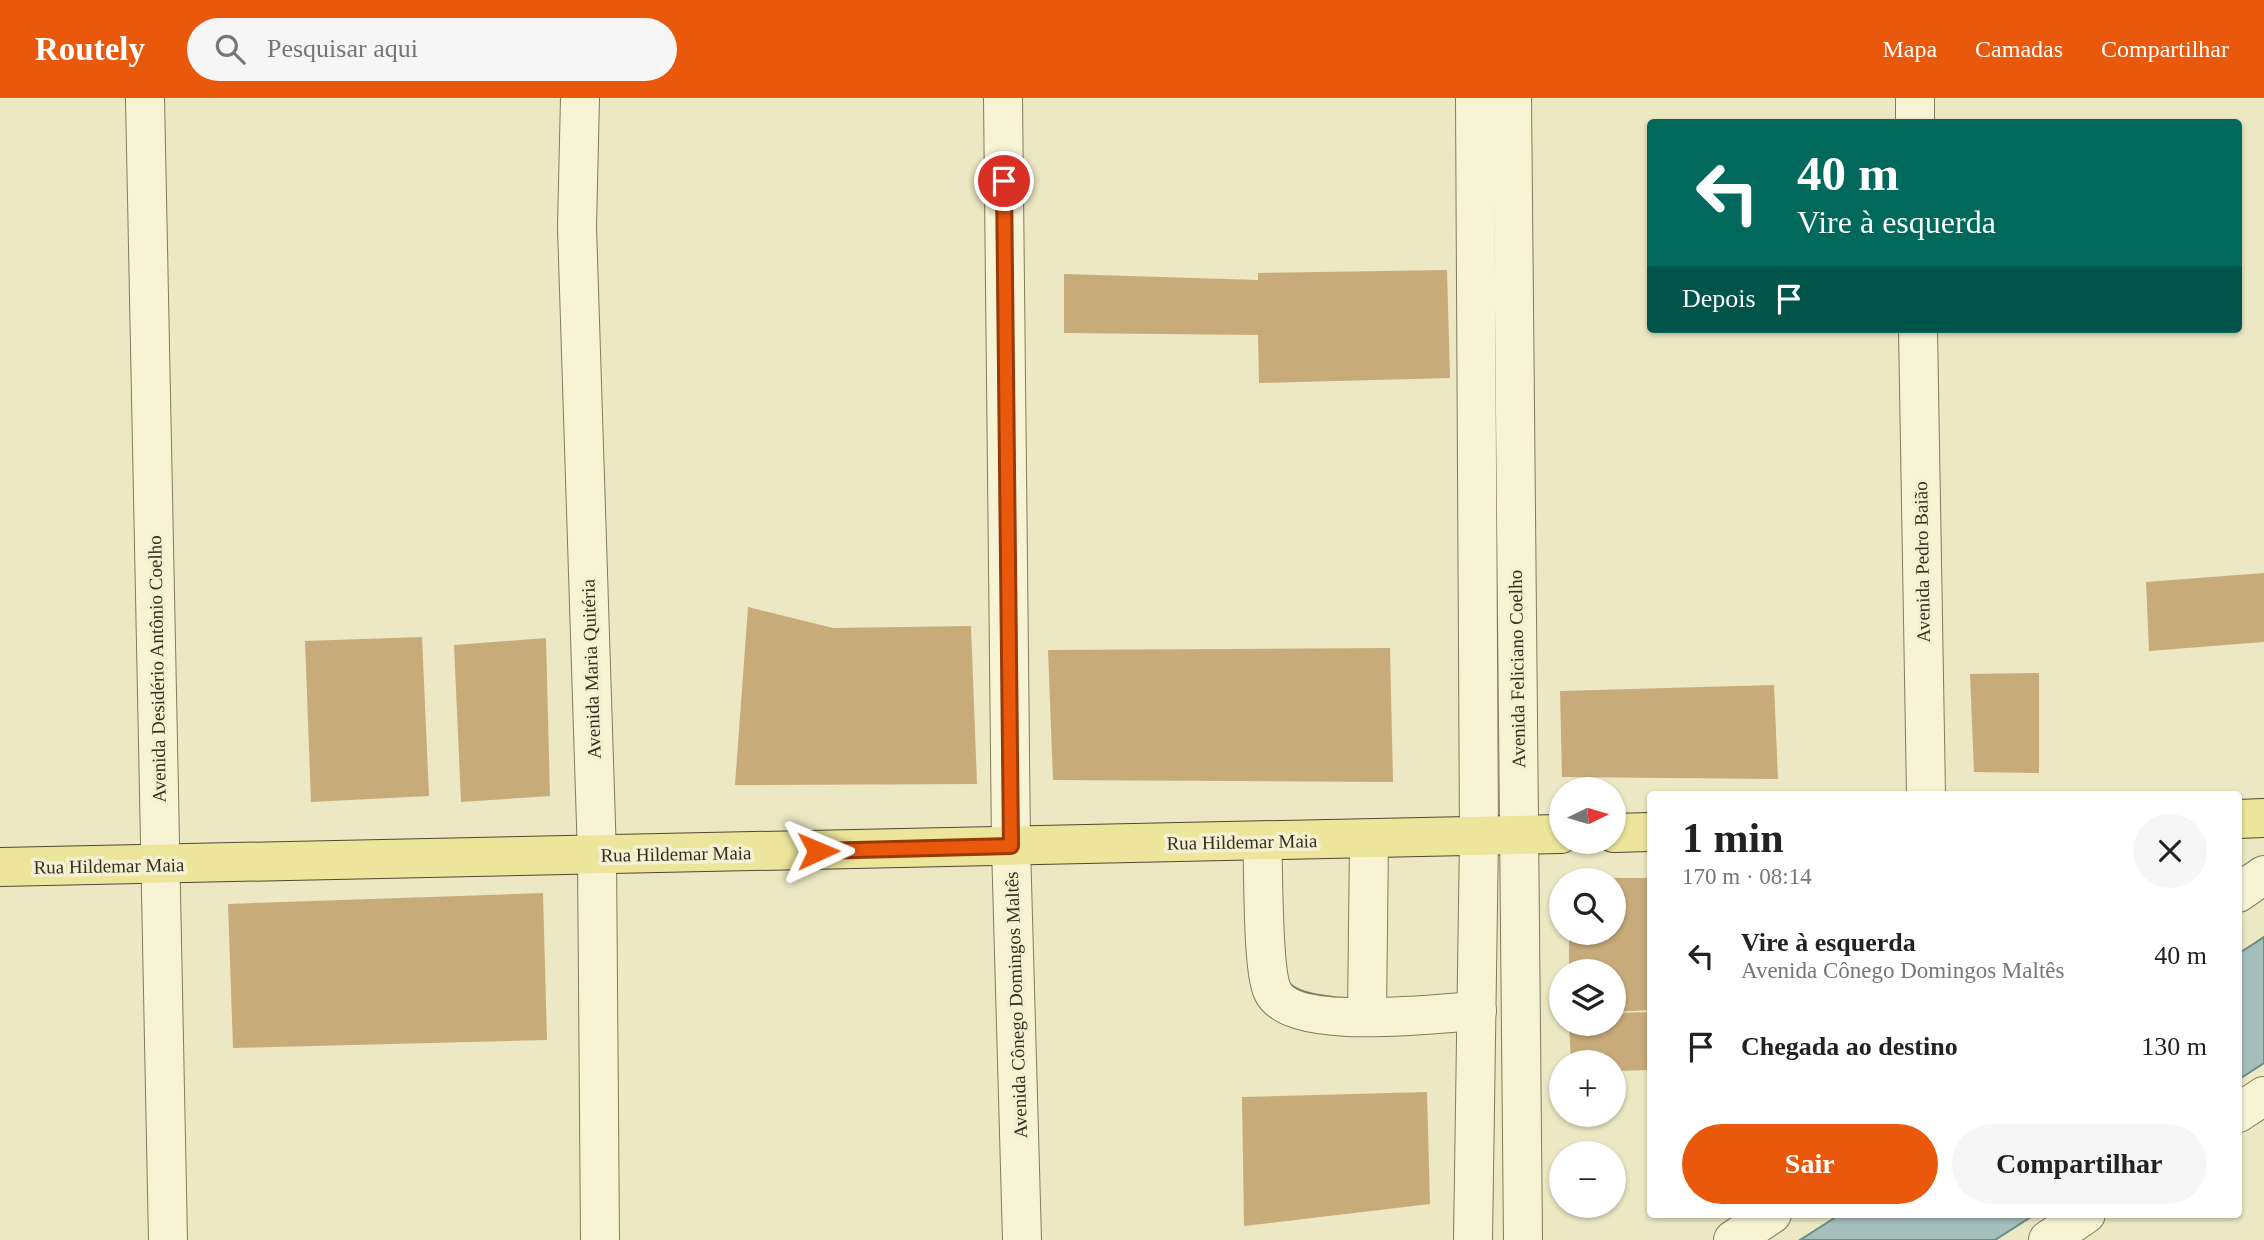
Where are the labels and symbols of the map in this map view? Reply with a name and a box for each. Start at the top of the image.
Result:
pin [974,151,1034,211]
street label: Avenida Pedro Baião [1910,481,1934,643]
street label: Avenida Desidério Antônio Coelho [144,535,170,803]
street label: Avenida Feliciano Coelho [1505,570,1529,768]
street label: Avenida Maria Quitéria [577,578,605,759]
north arrow [1549,777,1626,854]
position arrow [781,814,855,888]
street label: Rua Hildemar Maia [1166,830,1318,854]
street label: Rua Hildemar Maia [600,842,752,866]
street label: Rua Hildemar Maia [33,854,185,878]
street label: Avenida Cônego Domingos Maltês [1001,871,1031,1139]

